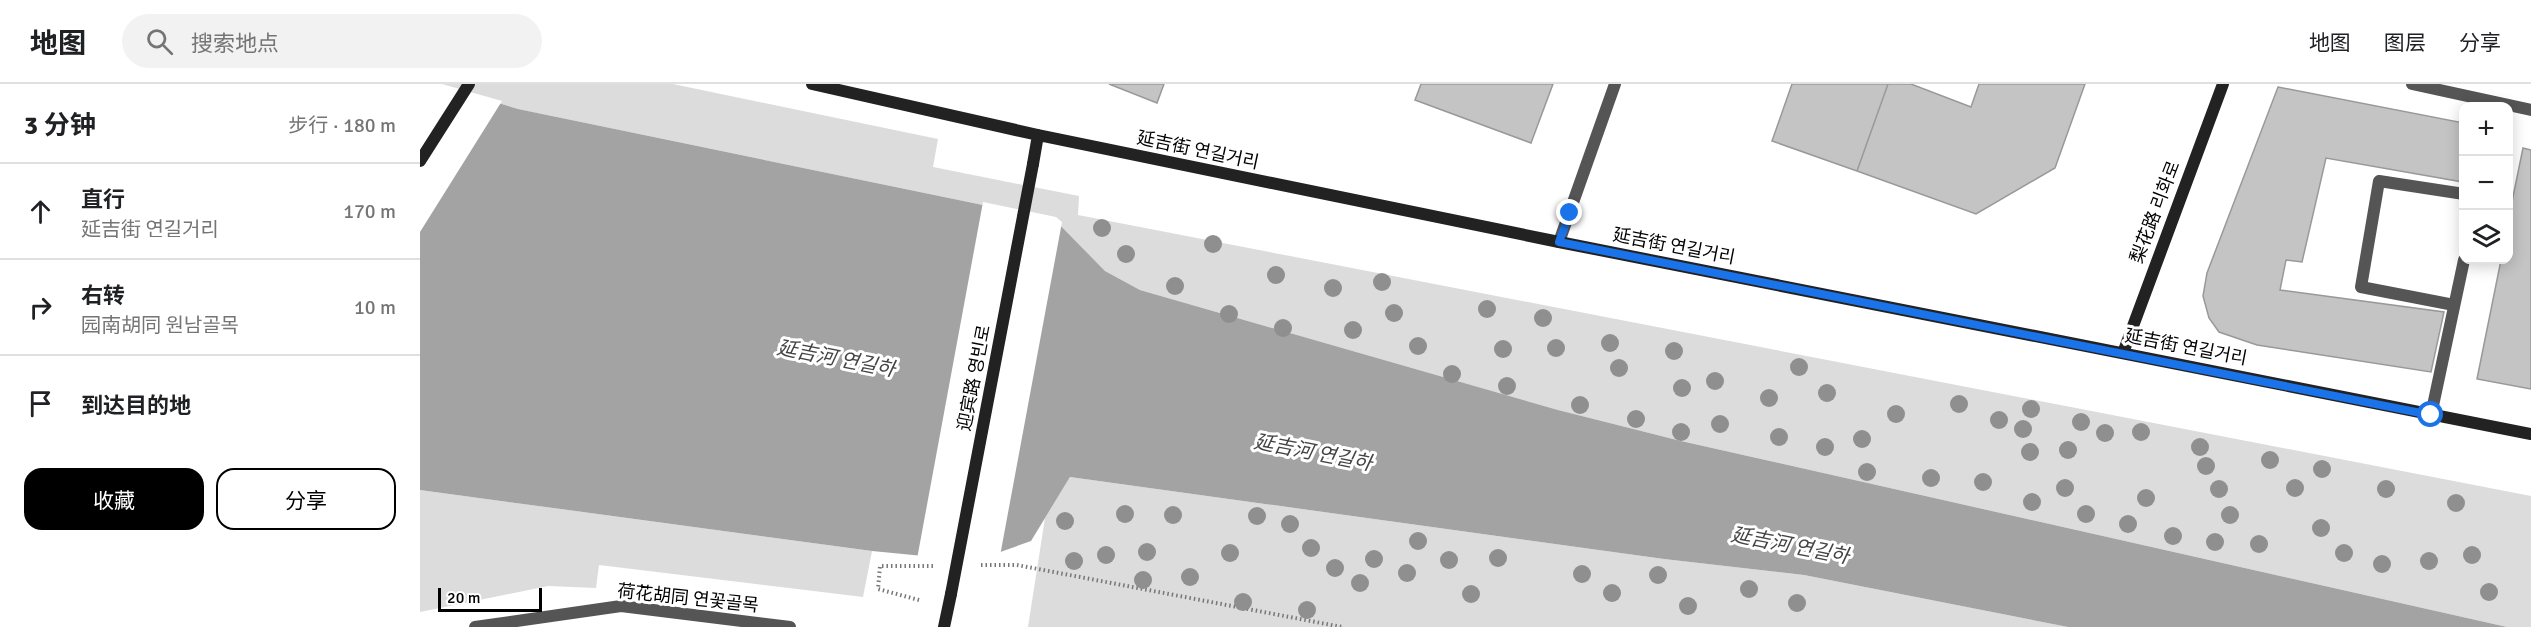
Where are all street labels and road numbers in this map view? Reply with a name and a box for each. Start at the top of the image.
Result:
street label: 延吉街 연길거리 [1135,126,1261,174]
street label: 梨花路 리화로 [2125,158,2185,266]
street label: 延吉街 연길거리 [1611,223,1737,269]
street label: 迎宾路 영빈로 [953,323,995,433]
street label: 延吉街 연길거리 [2123,324,2249,370]
street label: 荷花胡同 연꽃골목 [616,580,760,616]

